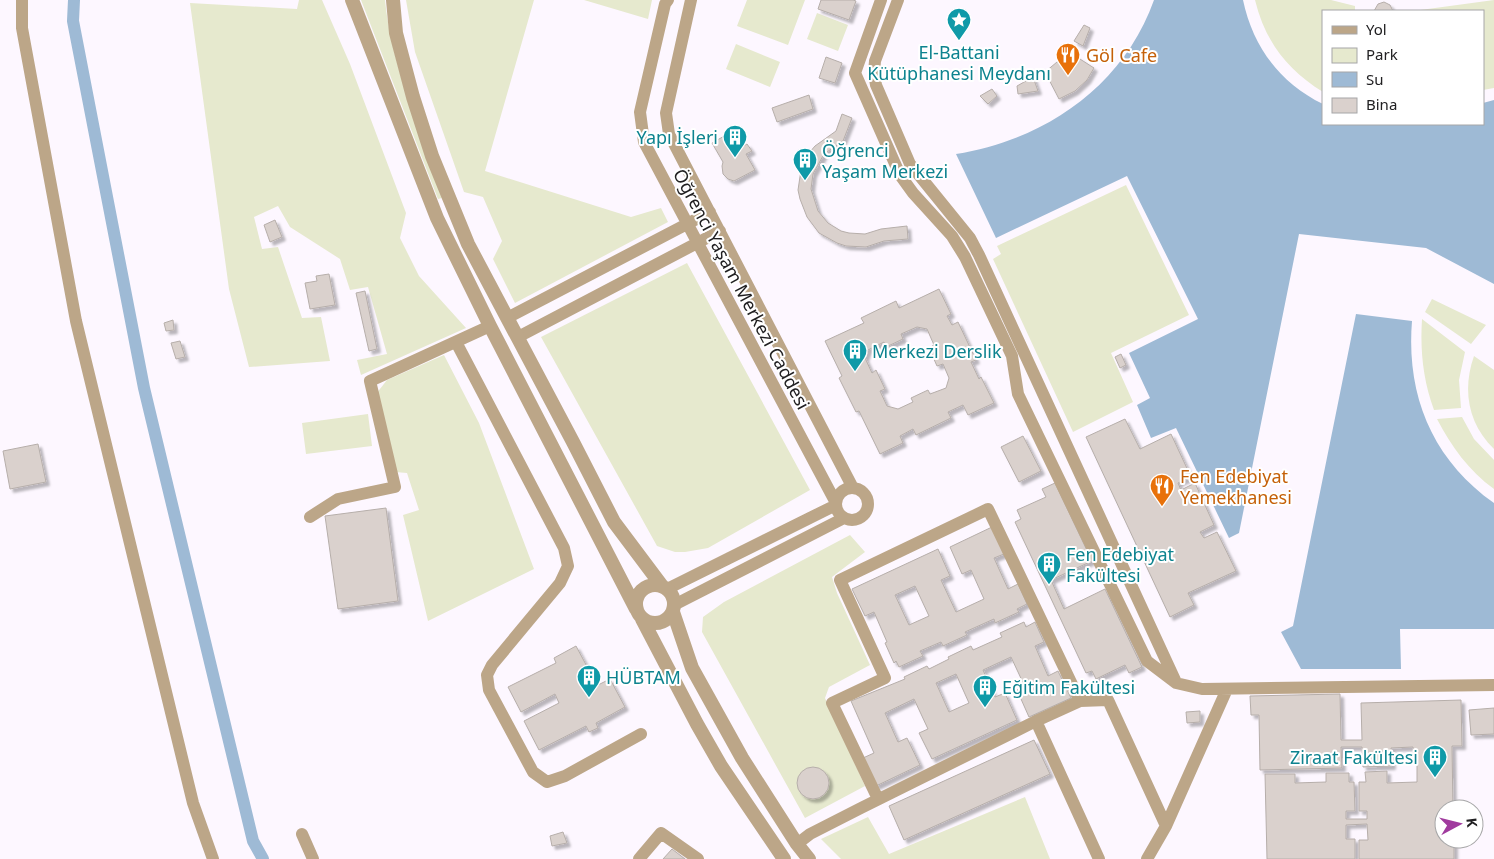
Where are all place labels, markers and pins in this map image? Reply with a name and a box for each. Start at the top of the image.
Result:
place icon: El-Battani Kütüphanesi Meydanı [946,7,972,41]
place label: El-Battani Kütüphanesi Meydanı [867,40,1051,85]
restaurant icon: Göl Cafe [1055,42,1081,76]
place label: Göl Cafe [1086,43,1157,67]
building icon: Yapı İşleri [722,124,748,158]
place label: Yapı İşleri [637,125,718,149]
place label: Öğrenci Yaşam Merkezi [822,138,948,183]
building icon: Öğrenci Yaşam Merkezi [792,147,818,181]
building icon: Merkezi Derslik [842,338,868,372]
place label: Merkezi Derslik [872,339,1002,363]
place label: Fen Edebiyat Yemekhanesi [1180,464,1292,509]
restaurant icon: Fen Edebiyat Yemekhanesi [1149,473,1175,507]
place label: Fen Edebiyat Fakültesi [1066,542,1175,587]
building icon: Fen Edebiyat Fakültesi [1036,551,1062,585]
building icon: HÜBTAM [576,664,602,698]
place label: HÜBTAM [606,665,681,689]
building icon: Eğitim Fakültesi [972,674,998,708]
place label: Eğitim Fakültesi [1002,675,1135,699]
building icon: Ziraat Fakültesi [1422,744,1448,778]
place label: Ziraat Fakültesi [1290,745,1418,769]

